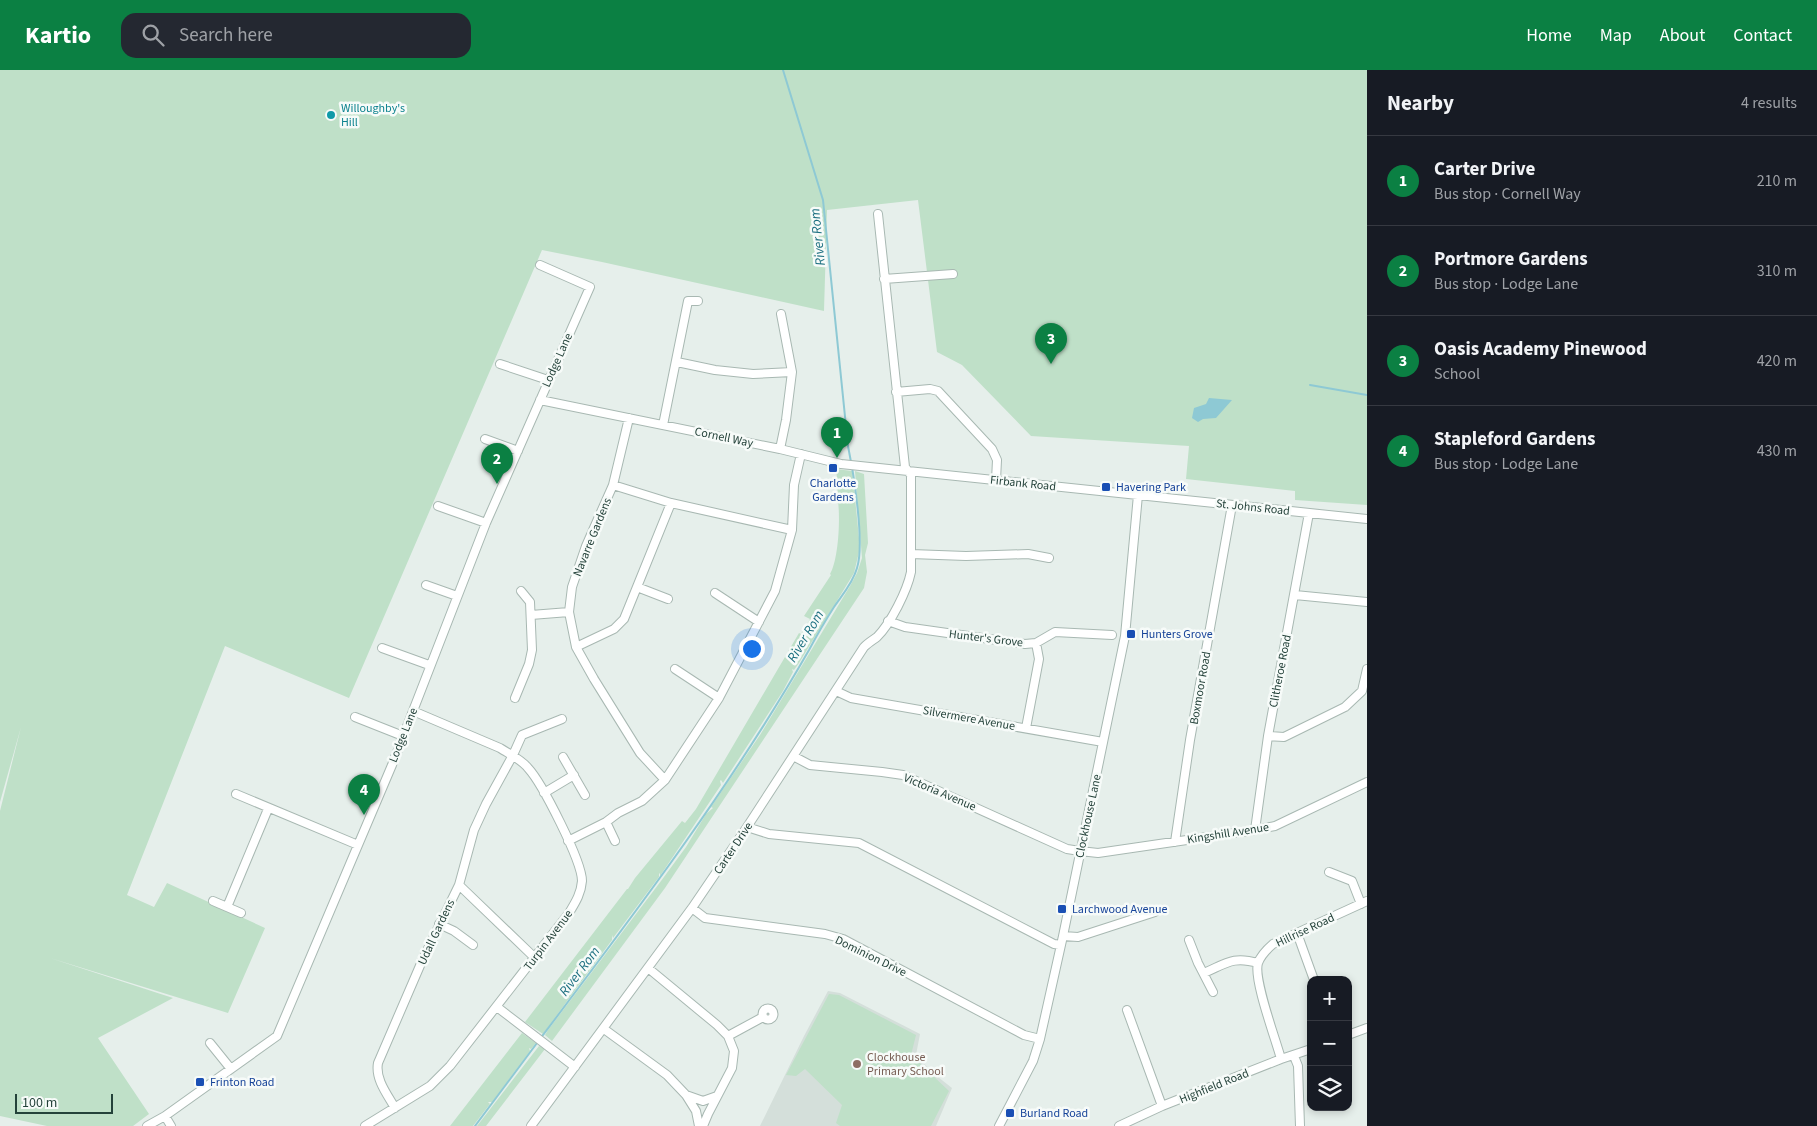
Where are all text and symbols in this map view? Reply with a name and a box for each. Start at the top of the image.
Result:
search box [121,13,471,58]
text: Kartio [25,18,91,53]
icon: search [139,21,167,49]
text: Search here [179,22,273,49]
text: Home [1526,23,1572,48]
text: Map [1600,23,1632,48]
text: About [1660,23,1705,48]
text: Contact [1733,23,1792,48]
text: Nearby [1387,88,1454,118]
text: 4 results [1741,92,1797,114]
place label: Willoughby's Hill [341,100,405,131]
marker: Willoughby's Hill [325,109,337,121]
text: Carter Drive [1434,156,1535,183]
text: 1 [1399,170,1407,192]
text: 210 m [1757,170,1797,192]
text: Bus stop · Cornell Way [1434,183,1581,205]
water label: River Rom [805,207,831,267]
text: Portmore Gardens [1434,246,1588,273]
text: 2 [1399,260,1407,282]
text: 310 m [1757,260,1797,282]
text: Bus stop · Lodge Lane [1434,273,1578,295]
pin: 3 [1035,323,1067,364]
street label: Lodge Lane [538,330,577,390]
text: Oasis Academy Pinewood [1434,336,1647,363]
text: 3 [1399,350,1407,372]
text: 420 m [1757,350,1797,372]
text: School [1434,363,1480,385]
pin: 1 [821,417,853,458]
street label: Cornell Way [693,423,755,452]
text: Stapleford Gardens [1434,426,1595,453]
text: 4 [1399,440,1407,462]
text: 430 m [1757,440,1797,462]
pin: 2 [481,443,513,484]
text: Bus stop · Lodge Lane [1434,453,1578,475]
marker: Charlotte Gardens [827,462,839,474]
street label: Firbank Road [989,472,1057,495]
place label: Charlotte Gardens [810,475,856,506]
place label: Havering Park [1116,479,1186,496]
marker: Havering Park [1100,481,1112,493]
street label: Navarre Gardens [569,495,616,579]
street label: St. Johns Road [1215,495,1291,520]
water label: River Rom [782,607,829,666]
street label: Hunter's Grove [948,626,1024,651]
place label: Hunters Grove [1141,626,1213,643]
marker: Hunters Grove [1125,628,1137,640]
street label: Clitheroe Road [1265,633,1296,709]
your location [739,636,765,662]
street label: Boxmoor Road [1186,650,1215,726]
street label: Silvermere Avenue [921,702,1016,735]
street label: Lodge Lane [385,705,422,765]
street label: Victoria Avenue [901,770,979,815]
street label: Clockhouse Lane [1071,773,1106,860]
pin: 4 [348,774,380,815]
street label: Carter Drive [710,819,757,878]
street label: Kingshill Avenue [1186,819,1270,848]
street label: Udall Gardens [414,897,459,968]
place label: Larchwood Avenue [1072,901,1168,918]
marker: Larchwood Avenue [1056,903,1068,915]
street label: Turpin Avenue [520,906,577,974]
street label: Hillrise Road [1273,909,1337,952]
street label: Dominion Drive [832,932,910,981]
water label: River Rom [554,943,605,1001]
map controls [1307,976,1352,1111]
button: + [1307,976,1352,1021]
button: − [1307,1021,1352,1066]
place label: Clockhouse Primary School [867,1049,944,1080]
marker: Clockhouse Primary School [851,1058,863,1070]
street label: Highfield Road [1177,1065,1252,1108]
button: layers [1307,1066,1352,1111]
place label: Frinton Road [210,1074,274,1091]
marker: Frinton Road [194,1076,206,1088]
scale bar [15,1091,112,1114]
text: 100 m [22,1093,57,1113]
place label: Burland Road [1020,1105,1088,1122]
marker: Burland Road [1004,1107,1016,1119]

